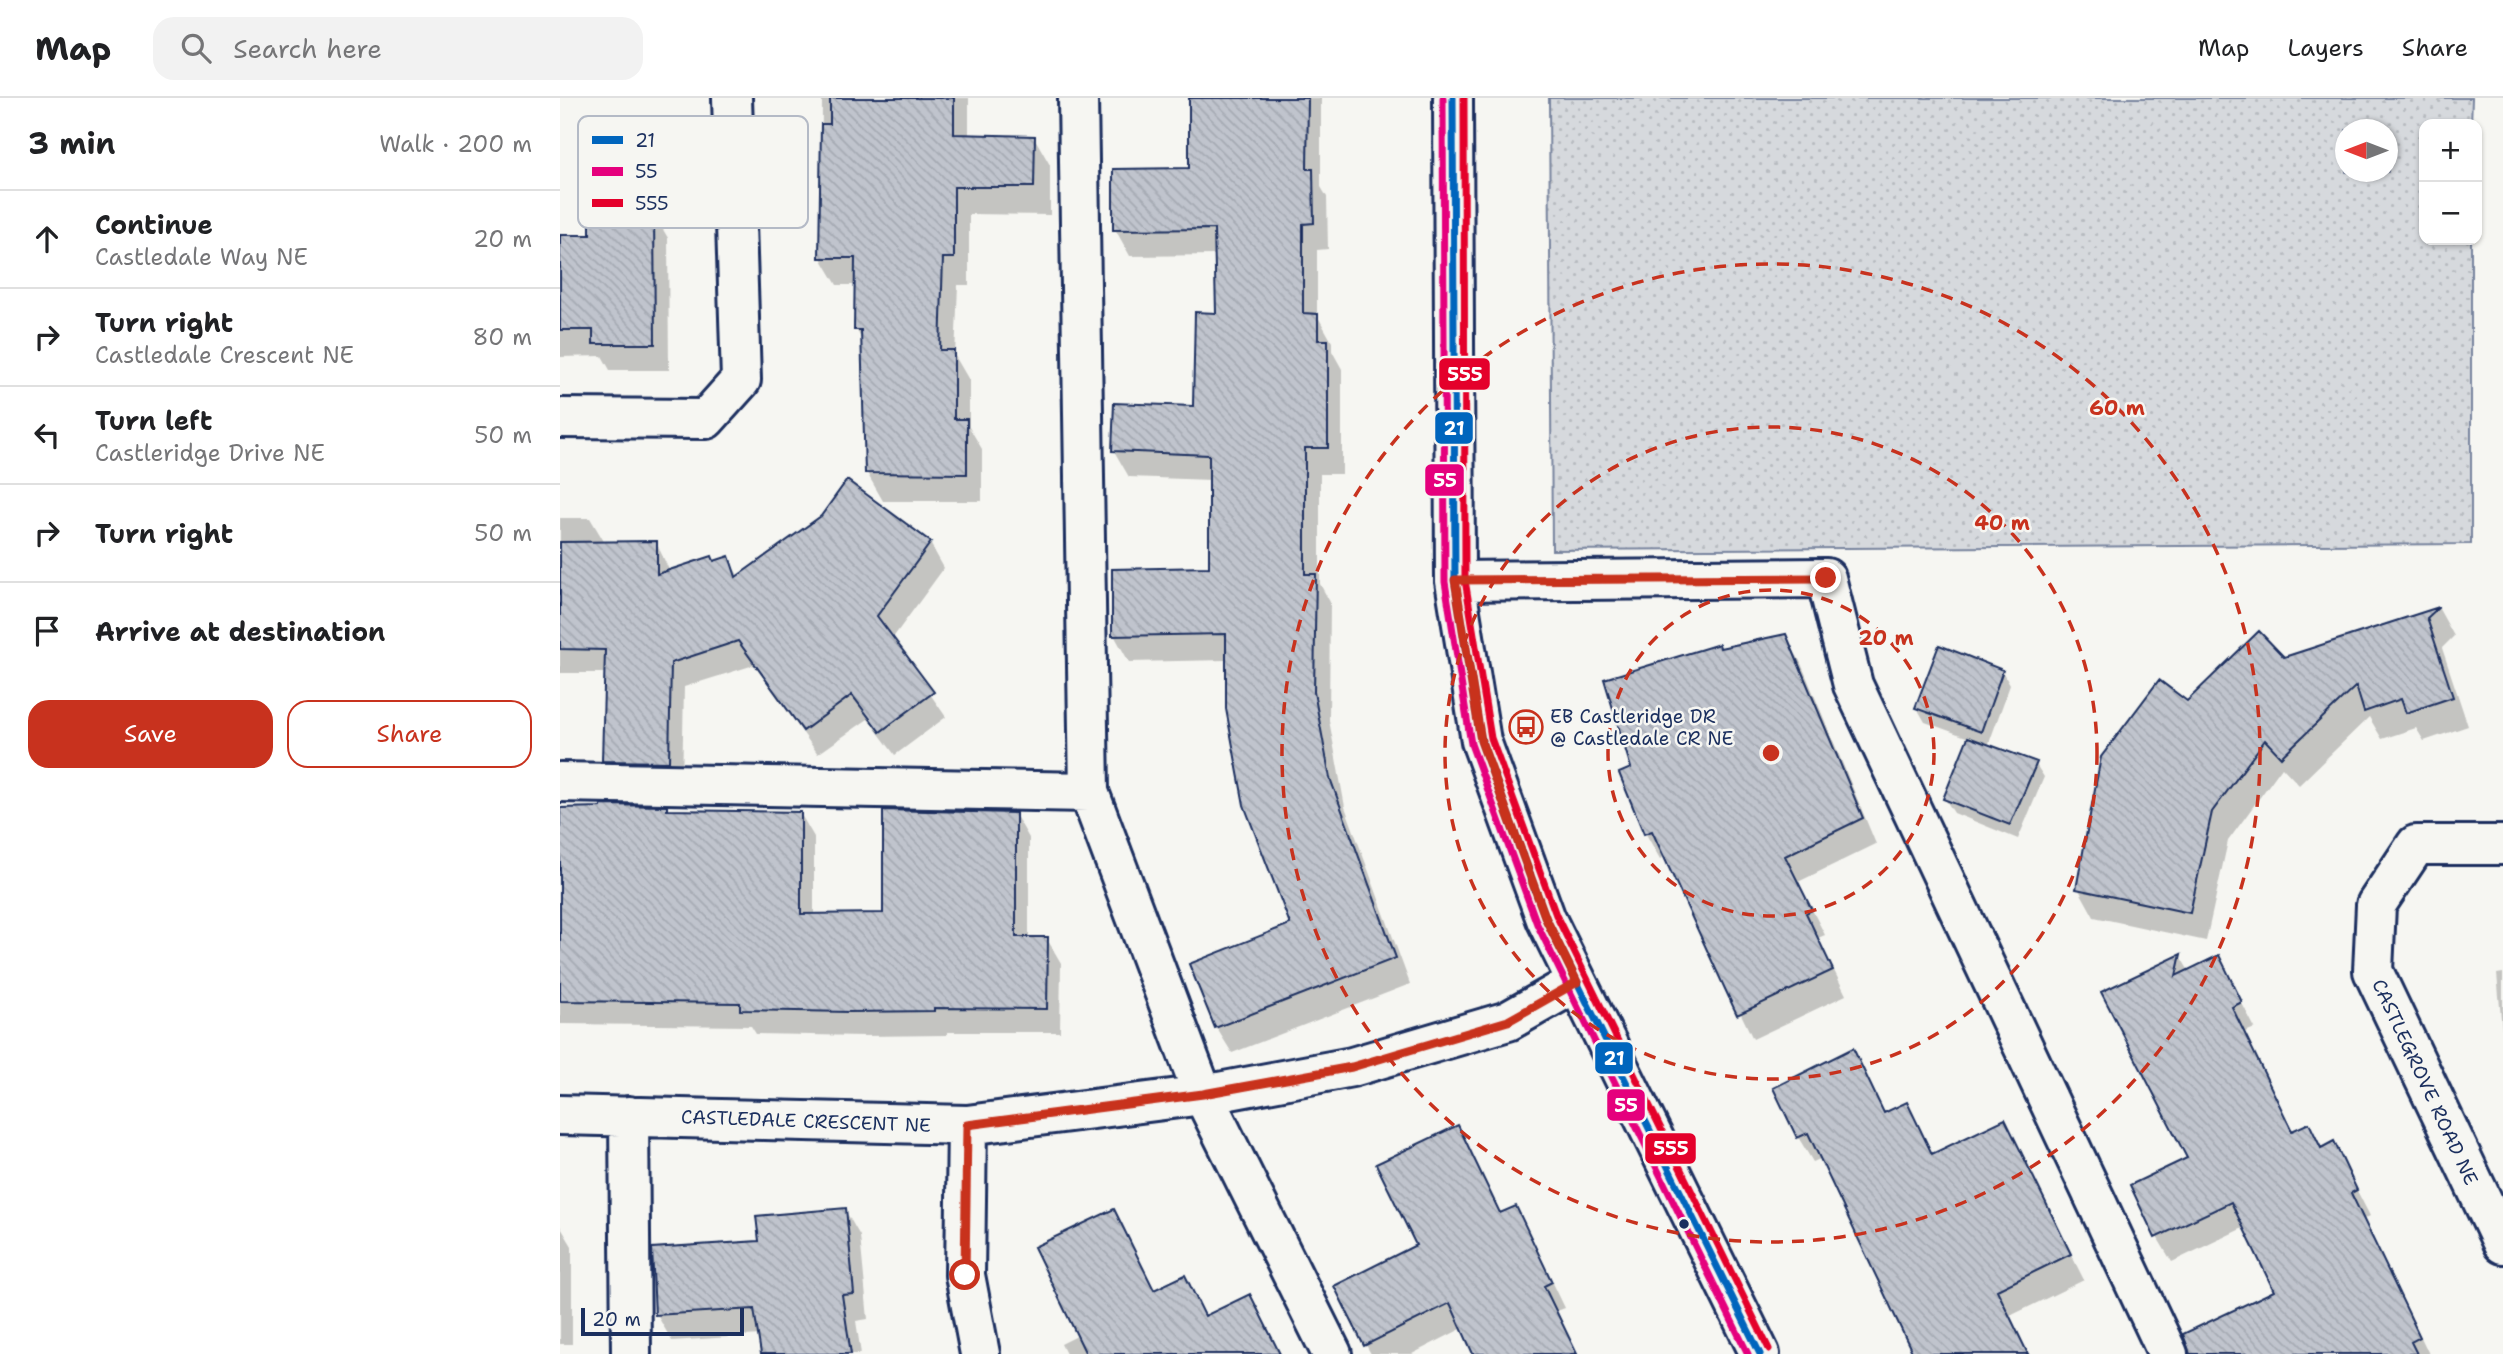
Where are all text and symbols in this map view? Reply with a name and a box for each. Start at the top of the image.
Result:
search box [153,17,643,80]
text: Map [35,26,111,71]
icon: search [177,29,215,67]
text: Search here [233,31,382,66]
text: Map [2198,32,2249,64]
text: Layers [2287,32,2364,64]
text: Share [2402,32,2468,64]
legend [578,116,808,228]
north arrow [2335,119,2398,182]
map controls [2419,119,2482,245]
button: + [2419,119,2482,182]
text: 3 min [28,123,115,164]
text: 21 [635,128,655,153]
text: Walk · 200 m [379,129,532,159]
text: 55 [635,159,658,184]
button: − [2419,182,2482,245]
text: 555 [635,191,669,216]
text: Continue [95,207,213,242]
icon: ahead [28,220,66,258]
text: 20 m [473,224,532,254]
text: Castledale Way NE [95,242,308,272]
text: Turn right [95,305,233,340]
icon: right [28,318,66,356]
text: 80 m [473,322,532,352]
text: Castledale Crescent NE [95,340,354,370]
line badge: 555 [1438,357,1491,391]
text: 555 [1447,362,1483,387]
text: 60 m [2089,394,2145,422]
text: Turn left [95,403,212,438]
line badge: 21 [1434,411,1474,445]
icon: left [28,416,66,454]
text: 21 [1443,416,1465,441]
text: 50 m [474,420,532,450]
text: Castleridge Drive NE [95,438,325,468]
line badge: 55 [1424,463,1465,497]
text: 55 [1433,468,1457,493]
text: 40 m [1974,509,2030,537]
icon: right [28,514,66,552]
text: Turn right [95,516,233,551]
text: 50 m [474,518,532,548]
route end [1810,562,1841,593]
icon: arrive [28,612,66,650]
text: Arrive at destination [95,614,385,649]
text: 20 m [1858,624,1914,652]
button: Save [28,700,273,768]
button: Share [287,700,532,768]
place label: EB Castleridge DR @ Castledale CR NE [1550,704,1734,751]
bus stop icon: EB Castleridge DR @ Castledale CR NE [1507,708,1545,746]
centre of rings [1759,741,1783,765]
street label: CASTLEGROVE ROAD NE [2366,975,2484,1189]
line badge: 21 [1594,1041,1634,1075]
text: 21 [1603,1046,1625,1071]
line badge: 55 [1606,1088,1646,1122]
text: 55 [1614,1093,1638,1118]
street label: CASTLEDALE CRESCENT NE [681,1104,932,1138]
line badge: 555 [1644,1132,1697,1165]
text: 555 [1653,1136,1689,1161]
unlabelled marker [1677,1217,1691,1231]
route start [949,1259,980,1290]
scale bar [581,1305,744,1337]
text: 20 m [592,1307,641,1332]

